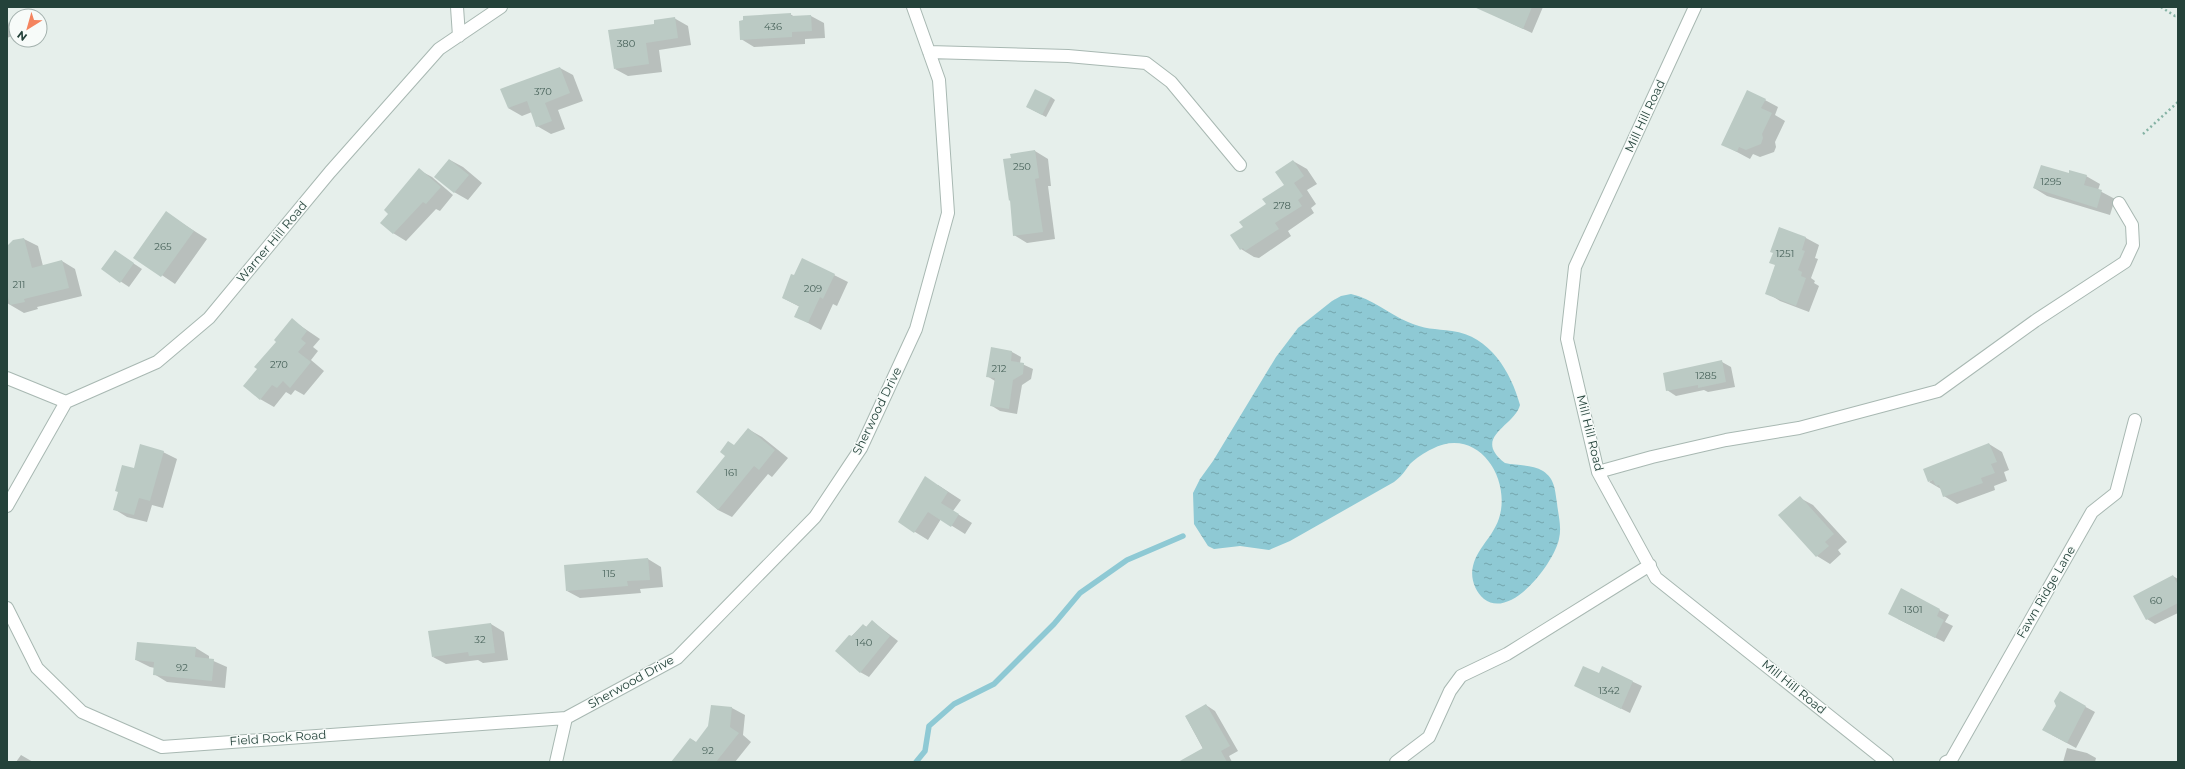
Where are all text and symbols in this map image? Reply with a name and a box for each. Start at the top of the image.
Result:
north arrow [8,8,48,48]
house number: 436 [764,20,782,33]
text: N [14,28,30,44]
house number: 380 [617,37,636,50]
street label: Mill Hill Road [1621,77,1668,154]
house number: 370 [534,85,552,98]
house number: 250 [1013,160,1031,173]
house number: 1295 [2040,175,2062,188]
street label: Warner Hill Road [233,198,310,285]
house number: 278 [1273,199,1291,212]
house number: 265 [154,240,172,253]
house number: 1251 [1776,247,1794,260]
house number: 211 [13,278,25,291]
house number: 209 [804,282,822,295]
house number: 270 [270,358,288,371]
house number: 212 [992,362,1007,375]
street label: Sherwood Drive [849,364,904,457]
house number: 1285 [1695,369,1717,382]
street label: Mill Hill Road [1574,393,1607,473]
house number: 161 [724,466,738,479]
street label: Fawn Ridge Lane [2013,543,2078,641]
house number: 115 [603,567,616,580]
house number: 60 [2150,594,2163,607]
house number: 1301 [1903,603,1923,616]
house number: 32 [474,633,486,646]
house number: 140 [856,636,873,649]
street label: Sherwood Drive [585,652,676,711]
street label: Mill Hill Road [1759,656,1829,717]
house number: 92 [176,661,188,674]
house number: 1342 [1598,684,1620,697]
street label: Field Rock Road [229,727,327,748]
house number: 92 [702,744,714,757]

